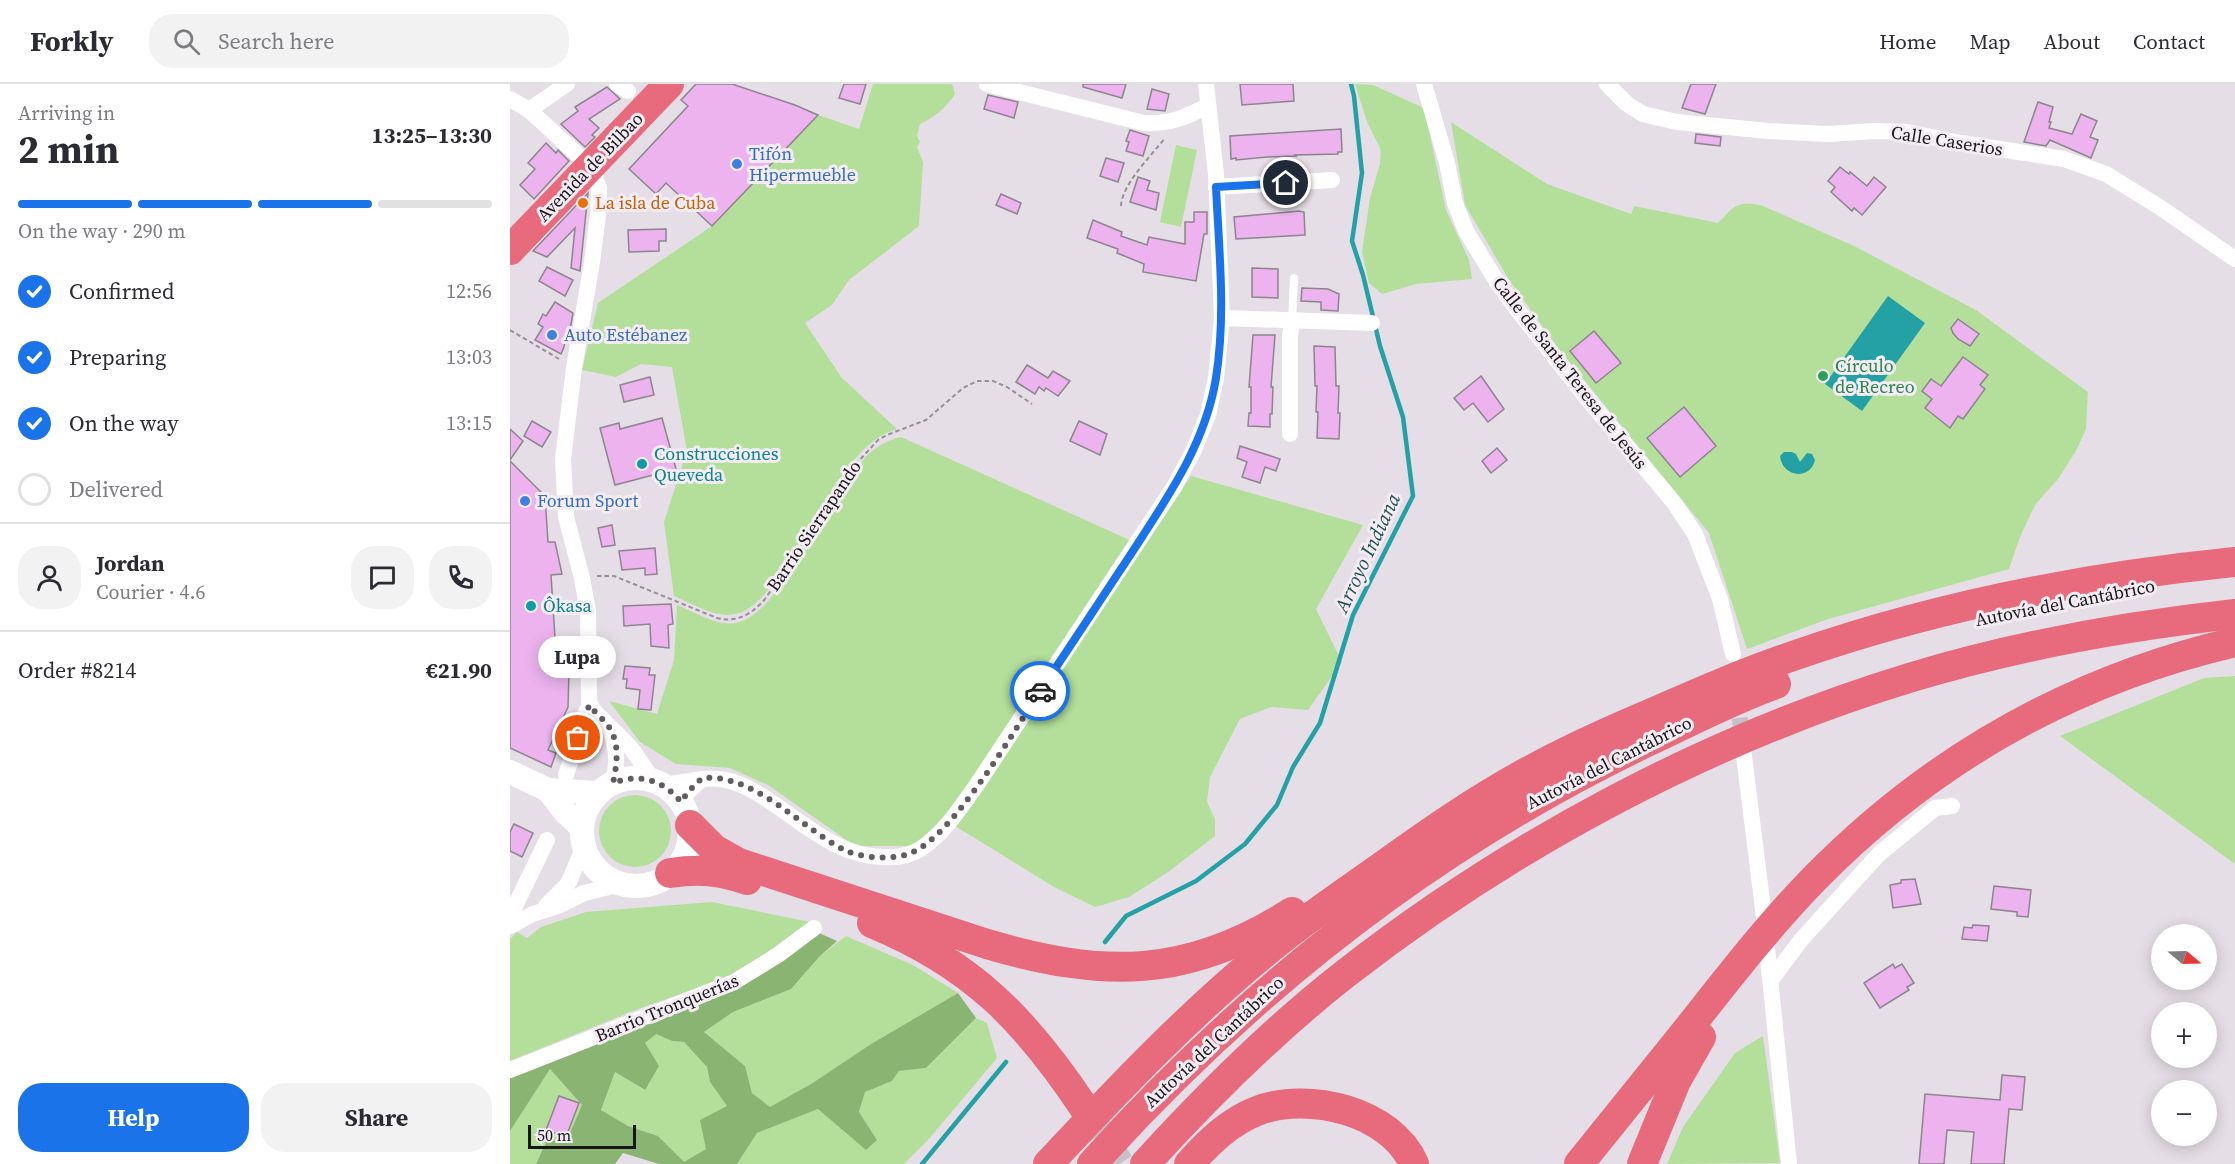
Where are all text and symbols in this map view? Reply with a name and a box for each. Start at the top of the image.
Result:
search box [149,14,569,68]
text: Forkly [30,22,113,60]
icon: search [170,25,203,58]
text: Search here [218,26,334,56]
text: Home [1879,27,1937,56]
text: Map [1970,27,2011,56]
text: About [2044,27,2100,56]
text: Contact [2133,27,2205,56]
text: Arriving in [18,99,115,127]
street label: Avenida de Bilbao [531,106,649,227]
street label: Calle Caserios [1889,119,2005,162]
text: 13:25–13:30 [372,120,492,150]
text: 2 min [18,123,119,176]
place label: Tifón Hipermueble [749,141,856,187]
marker: Tifón Hipermueble [730,157,744,171]
pin [1260,157,1311,208]
icon: home [1269,166,1302,199]
place label: La isla de Cuba [595,190,716,215]
marker: La isla de Cuba [576,196,590,210]
text: On the way · 290 m [18,217,185,245]
street label: Calle de Santa Teresa de Jesús [1487,271,1654,474]
icon: check [18,275,51,308]
text: Confirmed [69,276,174,306]
text: 12:56 [446,277,492,305]
place label: Auto Estébanez [564,322,687,347]
marker: Auto Estébanez [545,328,559,342]
icon: check [18,341,51,374]
text: Preparing [69,342,166,372]
text: 13:03 [446,343,492,371]
place label: Círculo de Recreo [1835,353,1915,399]
marker: Círculo de Recreo [1816,369,1830,383]
icon: check [18,407,51,440]
text: On the way [69,408,178,438]
text: 13:15 [446,409,492,437]
place label: Construcciones Queveda [654,441,779,487]
street label: Barrio Sierrapando [760,455,867,596]
marker: Construcciones Queveda [635,457,649,471]
text: Delivered [69,474,163,504]
place label: Forum Sport [537,488,638,513]
water label: Arroyo Indiana [1327,488,1407,618]
marker: Forum Sport [518,494,532,508]
button: person [18,546,81,609]
button: chat [351,546,414,609]
button: phone [429,546,492,609]
text: Jordan [96,548,164,578]
street label: Autovía del Cantábrico [1973,573,2157,632]
text: Courier · 4.6 [96,578,205,606]
place label: Ôkasa [543,593,593,618]
marker: Ôkasa [524,599,538,613]
callout: Lupa [539,636,617,678]
text: Lupa [554,643,600,671]
text: Order #8214 [18,655,136,685]
text: €21.90 [426,655,492,685]
courier [1010,661,1070,721]
icon: car [1024,675,1057,708]
street label: Autovía del Cantábrico [1522,710,1696,815]
pin [552,712,603,763]
icon: bag [561,721,594,754]
north arrow [2151,924,2217,990]
map controls [2151,924,2217,1146]
street label: Barrio Tronquerías [591,967,742,1048]
street label: Autovía del Cantábrico [1138,970,1289,1113]
button: + [2151,1002,2217,1068]
button: − [2151,1080,2217,1146]
button: Help [18,1083,249,1152]
button: Share [261,1083,492,1152]
scale bar [528,1122,636,1150]
text: 50 m [537,1124,571,1146]

